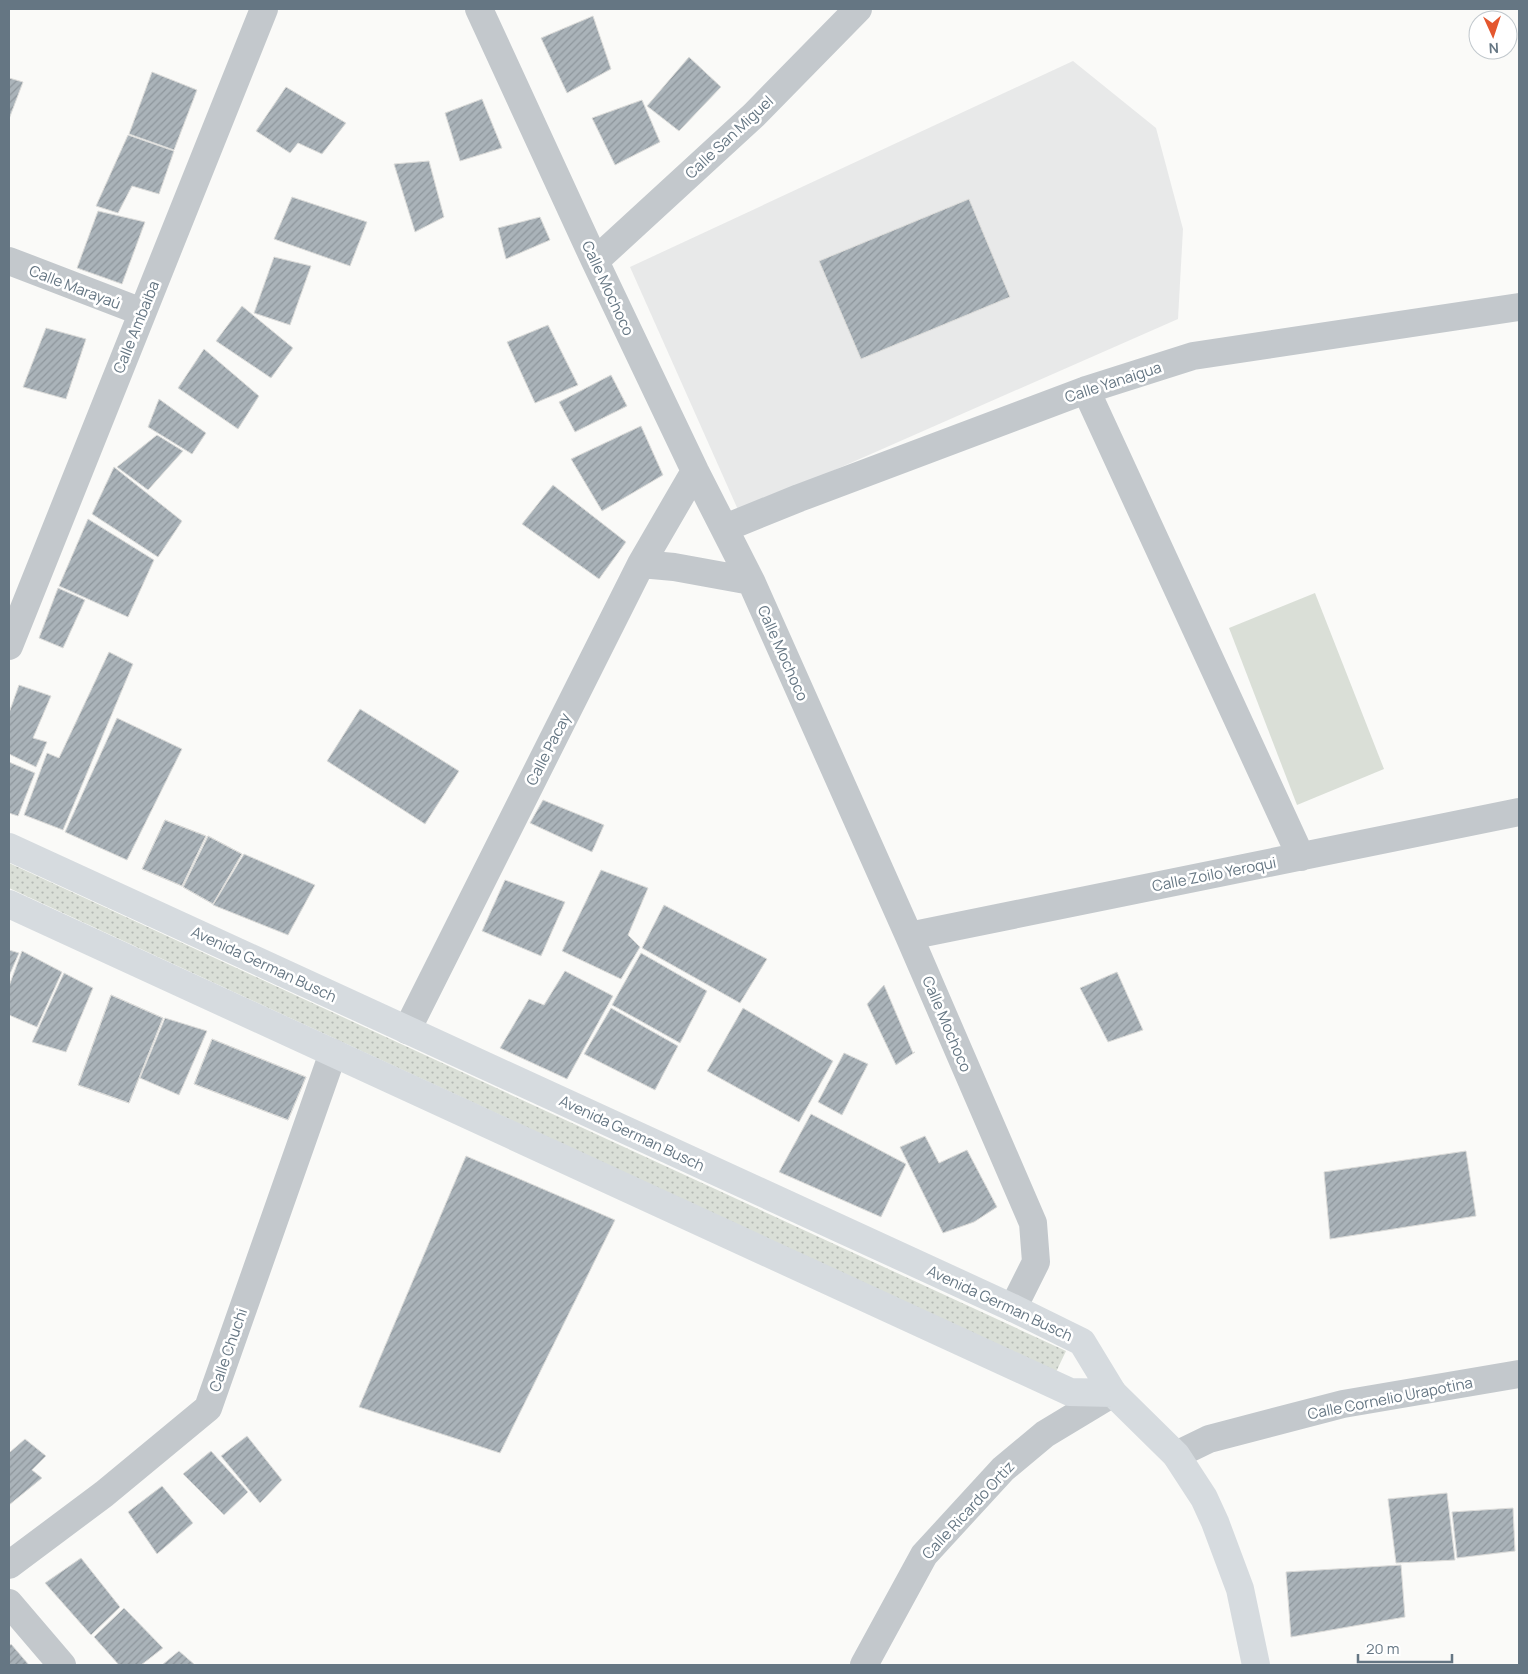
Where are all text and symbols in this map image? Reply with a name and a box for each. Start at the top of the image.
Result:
north arrow [1468,10,1518,60]
text: N [1488,39,1499,58]
street label: Calle San Miguel [680,91,778,183]
street label: Calle Mochoco [577,237,639,339]
street label: Calle Marayaú [26,260,124,314]
street label: Calle Ambaiba [108,278,164,376]
street label: Calle Yanaigua [1062,357,1164,407]
street label: Calle Mochoco [753,602,813,704]
street label: Calle Pacay [521,709,575,789]
street label: Calle Zoilo Yeroqui [1150,852,1278,896]
street label: Avenida German Busch [188,921,340,1007]
street label: Calle Mochoco [917,973,977,1075]
street label: Avenida German Busch [556,1090,708,1176]
street label: Avenida German Busch [924,1260,1076,1346]
street label: Calle Chuchi [204,1305,252,1395]
street label: Calle Cornelio Urapotina [1306,1372,1474,1424]
street label: Calle Ricardo Ortiz [917,1456,1019,1564]
scale bar [1358,1632,1452,1664]
text: 20 m [1366,1638,1399,1659]

